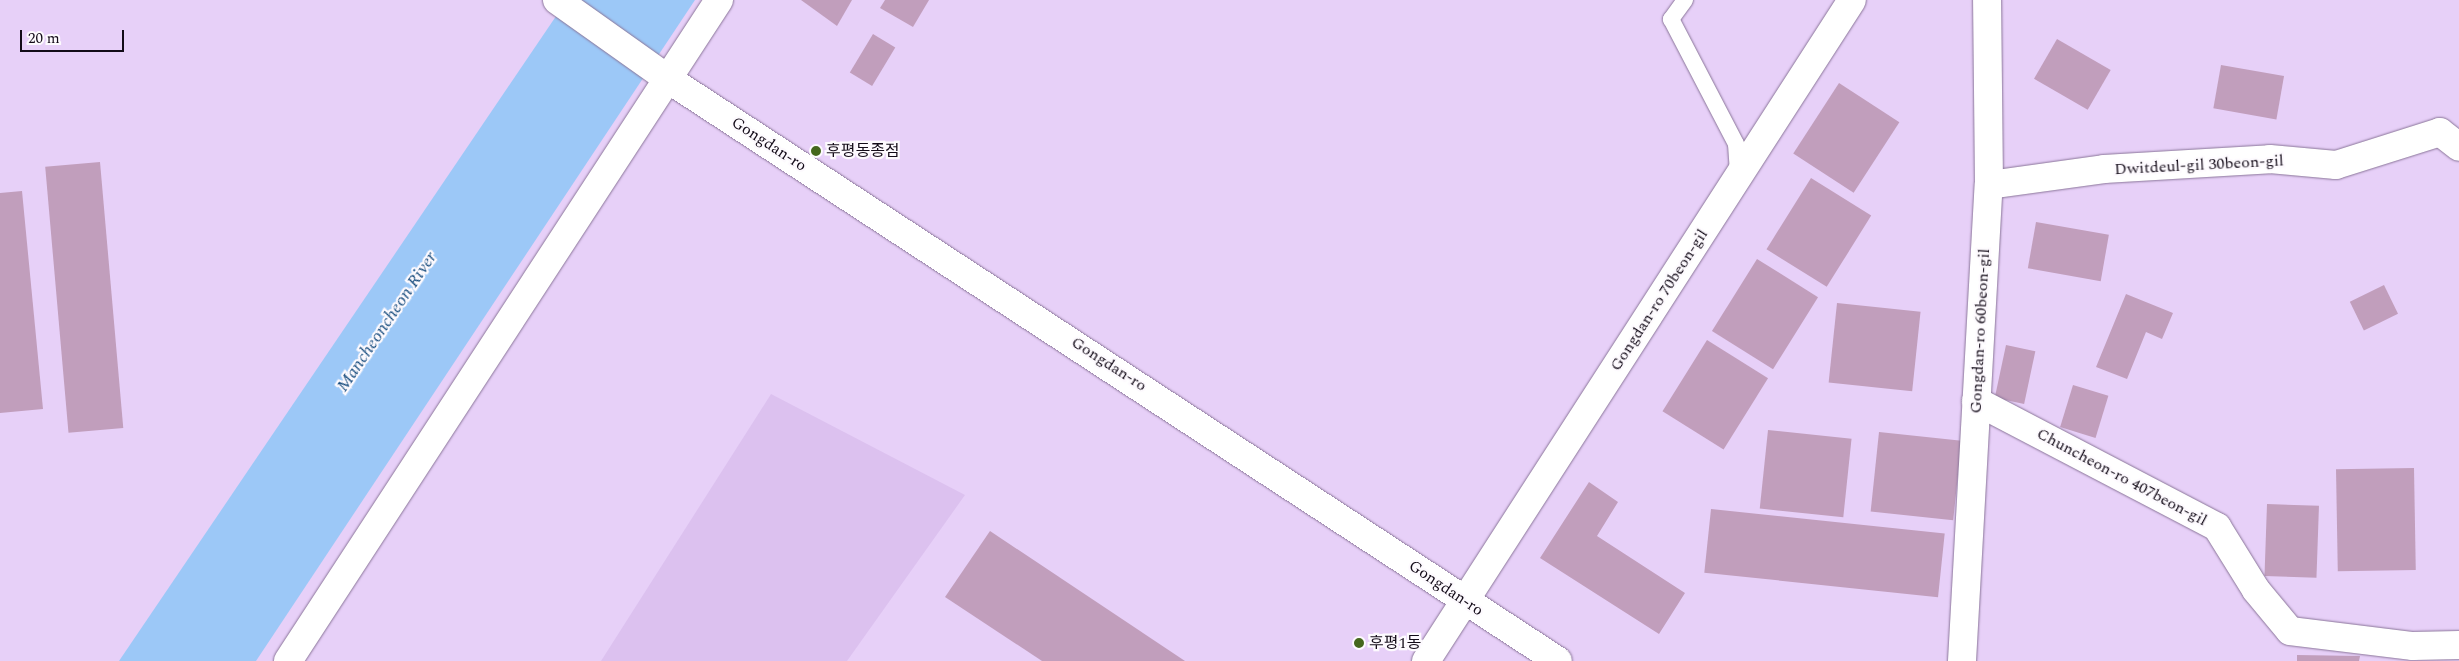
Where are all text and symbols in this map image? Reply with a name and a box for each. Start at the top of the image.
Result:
scale bar [22,20,126,52]
text: 20 m [28,27,60,50]
street label: Gongdan-ro [728,113,810,175]
place label: 후평동종점 [826,141,900,161]
marker: 후평동종점 [810,145,822,157]
street label: Dwitdeul-gil 30beon-gil [2114,151,2284,179]
street label: Gongdan-ro 70beon-gil [1606,226,1712,374]
water label: Mancheoncheon River [332,248,442,396]
street label: Gongdan-ro 60beon-gil [1966,248,1994,414]
street label: Gongdan-ro [1068,333,1150,395]
street label: Chuncheon-ro 407beon-gil [2034,424,2210,530]
street label: Gongdan-ro [1405,556,1487,620]
place label: 후평1동 [1369,633,1421,653]
marker: 후평1동 [1353,637,1365,649]

